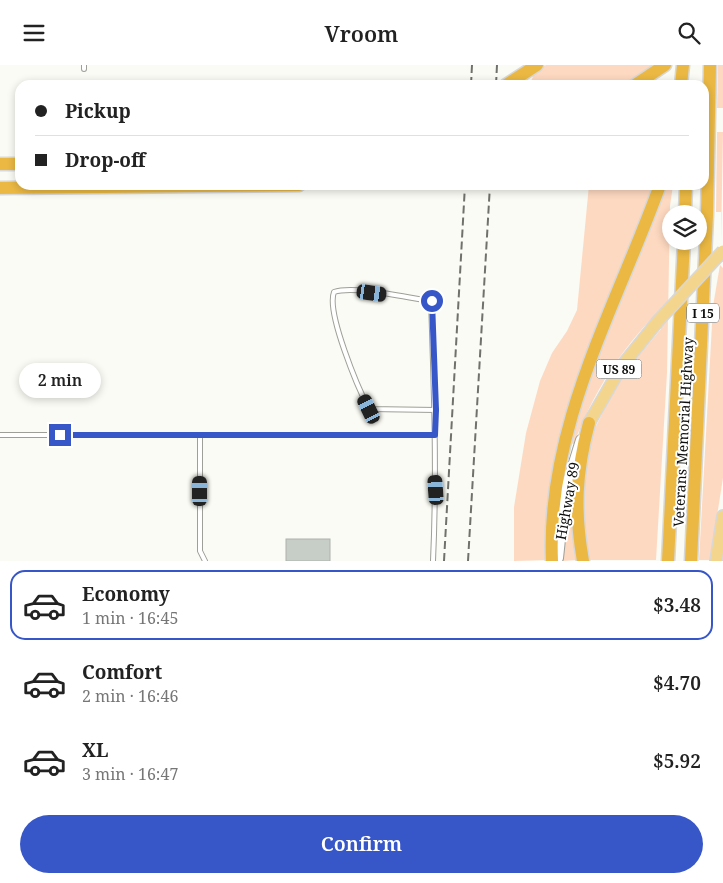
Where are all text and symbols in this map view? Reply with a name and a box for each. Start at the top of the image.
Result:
text: Vroom [325,18,399,48]
icon: menu [20,19,48,47]
icon: search [675,19,703,47]
text: Pickup [65,98,131,124]
text: Drop-off [65,147,145,173]
map controls [662,205,707,250]
button: layers [662,205,707,250]
car [356,283,387,303]
route start [421,290,443,312]
road number: I 15 [687,303,719,323]
street label: Veterans Memorial Highway [669,336,697,527]
road number: US 89 [596,359,642,379]
callout: 2 min [19,363,101,397]
text: 2 min [38,369,82,391]
car [355,392,382,426]
route end [49,424,71,446]
street label: Highway 89 [551,461,583,541]
car [427,475,444,505]
car [192,476,207,506]
text: Economy [82,581,170,607]
icon: car [22,583,67,628]
text: $3.48 [653,592,701,618]
text: 1 min · 16:45 [82,607,178,629]
text: Comfort [82,659,162,685]
icon: car [22,661,67,706]
text: $4.70 [653,670,701,696]
text: 2 min · 16:46 [82,685,178,707]
text: XL [82,737,108,763]
icon: car [22,739,67,784]
text: $5.92 [653,748,701,774]
text: 3 min · 16:47 [82,763,178,785]
button: Confirm [20,815,703,873]

